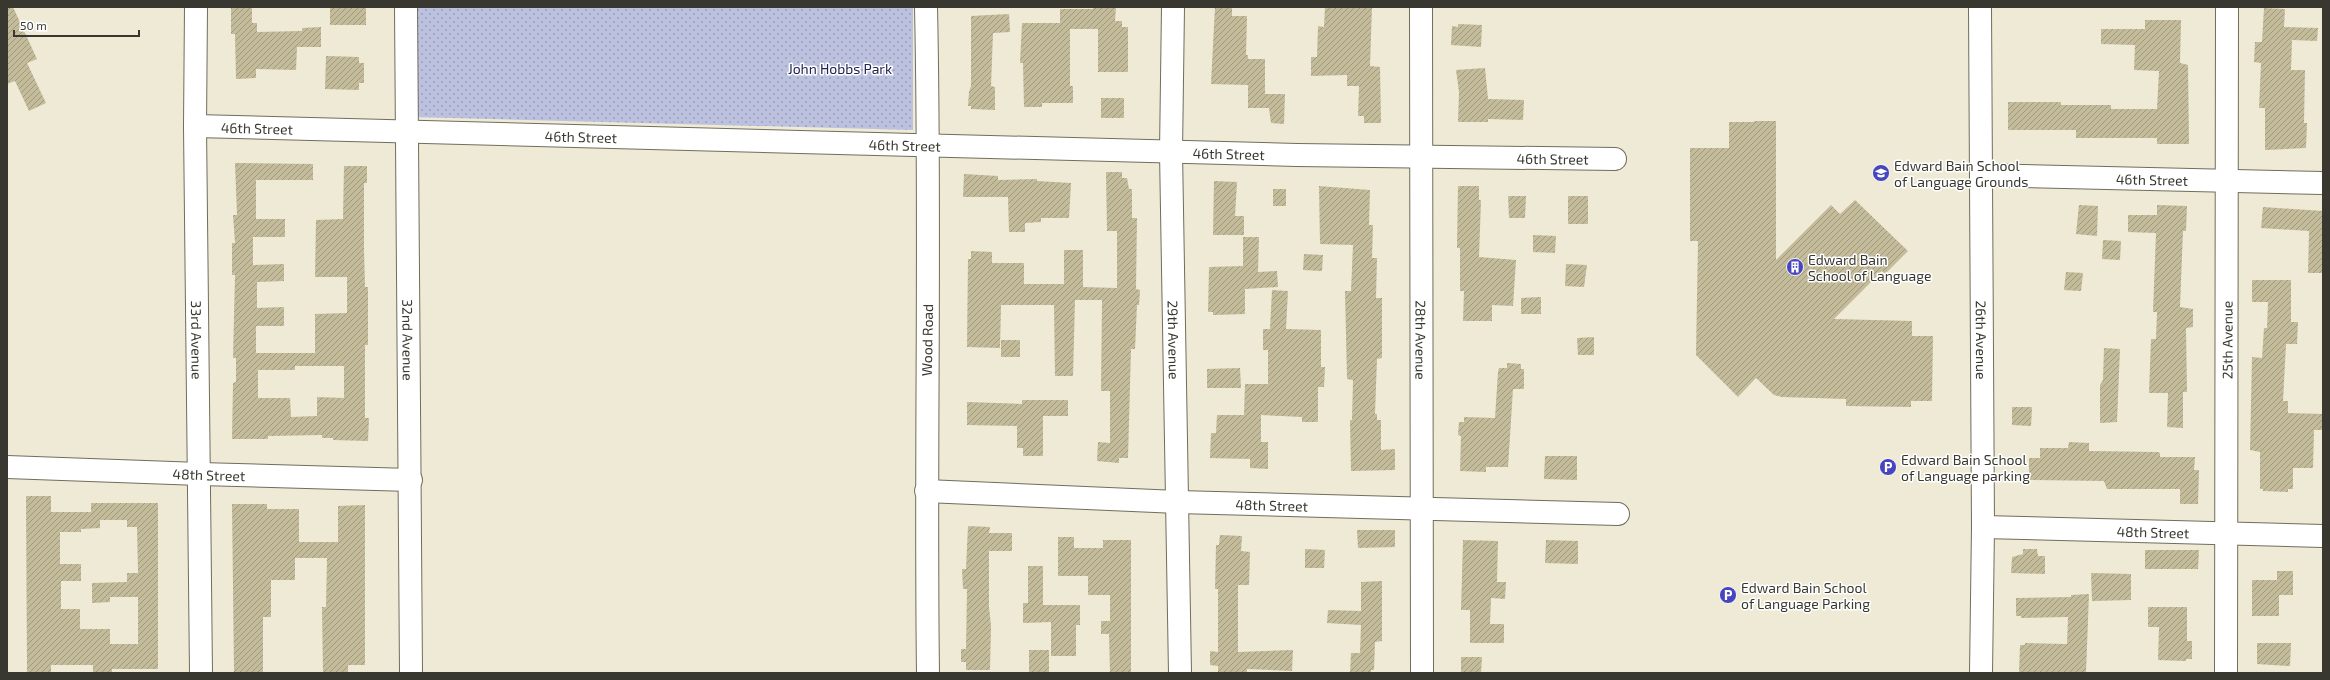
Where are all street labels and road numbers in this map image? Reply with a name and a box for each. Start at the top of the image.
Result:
street label: 46th Street [221,118,293,137]
street label: 46th Street [545,127,617,146]
street label: 46th Street [868,135,941,154]
street label: 46th Street [1192,144,1265,163]
street label: 46th Street [1516,149,1589,167]
street label: 46th Street [2116,170,2188,188]
street label: 32nd Avenue [400,299,417,381]
street label: 33rd Avenue [188,300,206,380]
street label: 29th Avenue [1165,300,1183,380]
street label: 28th Avenue [1413,300,1430,380]
street label: 26th Avenue [1973,300,1991,380]
street label: 25th Avenue [2218,301,2235,379]
street label: Wood Road [918,304,936,376]
street label: 48th Street [172,465,245,484]
street label: 48th Street [1235,495,1308,514]
street label: 48th Street [2116,522,2190,541]

